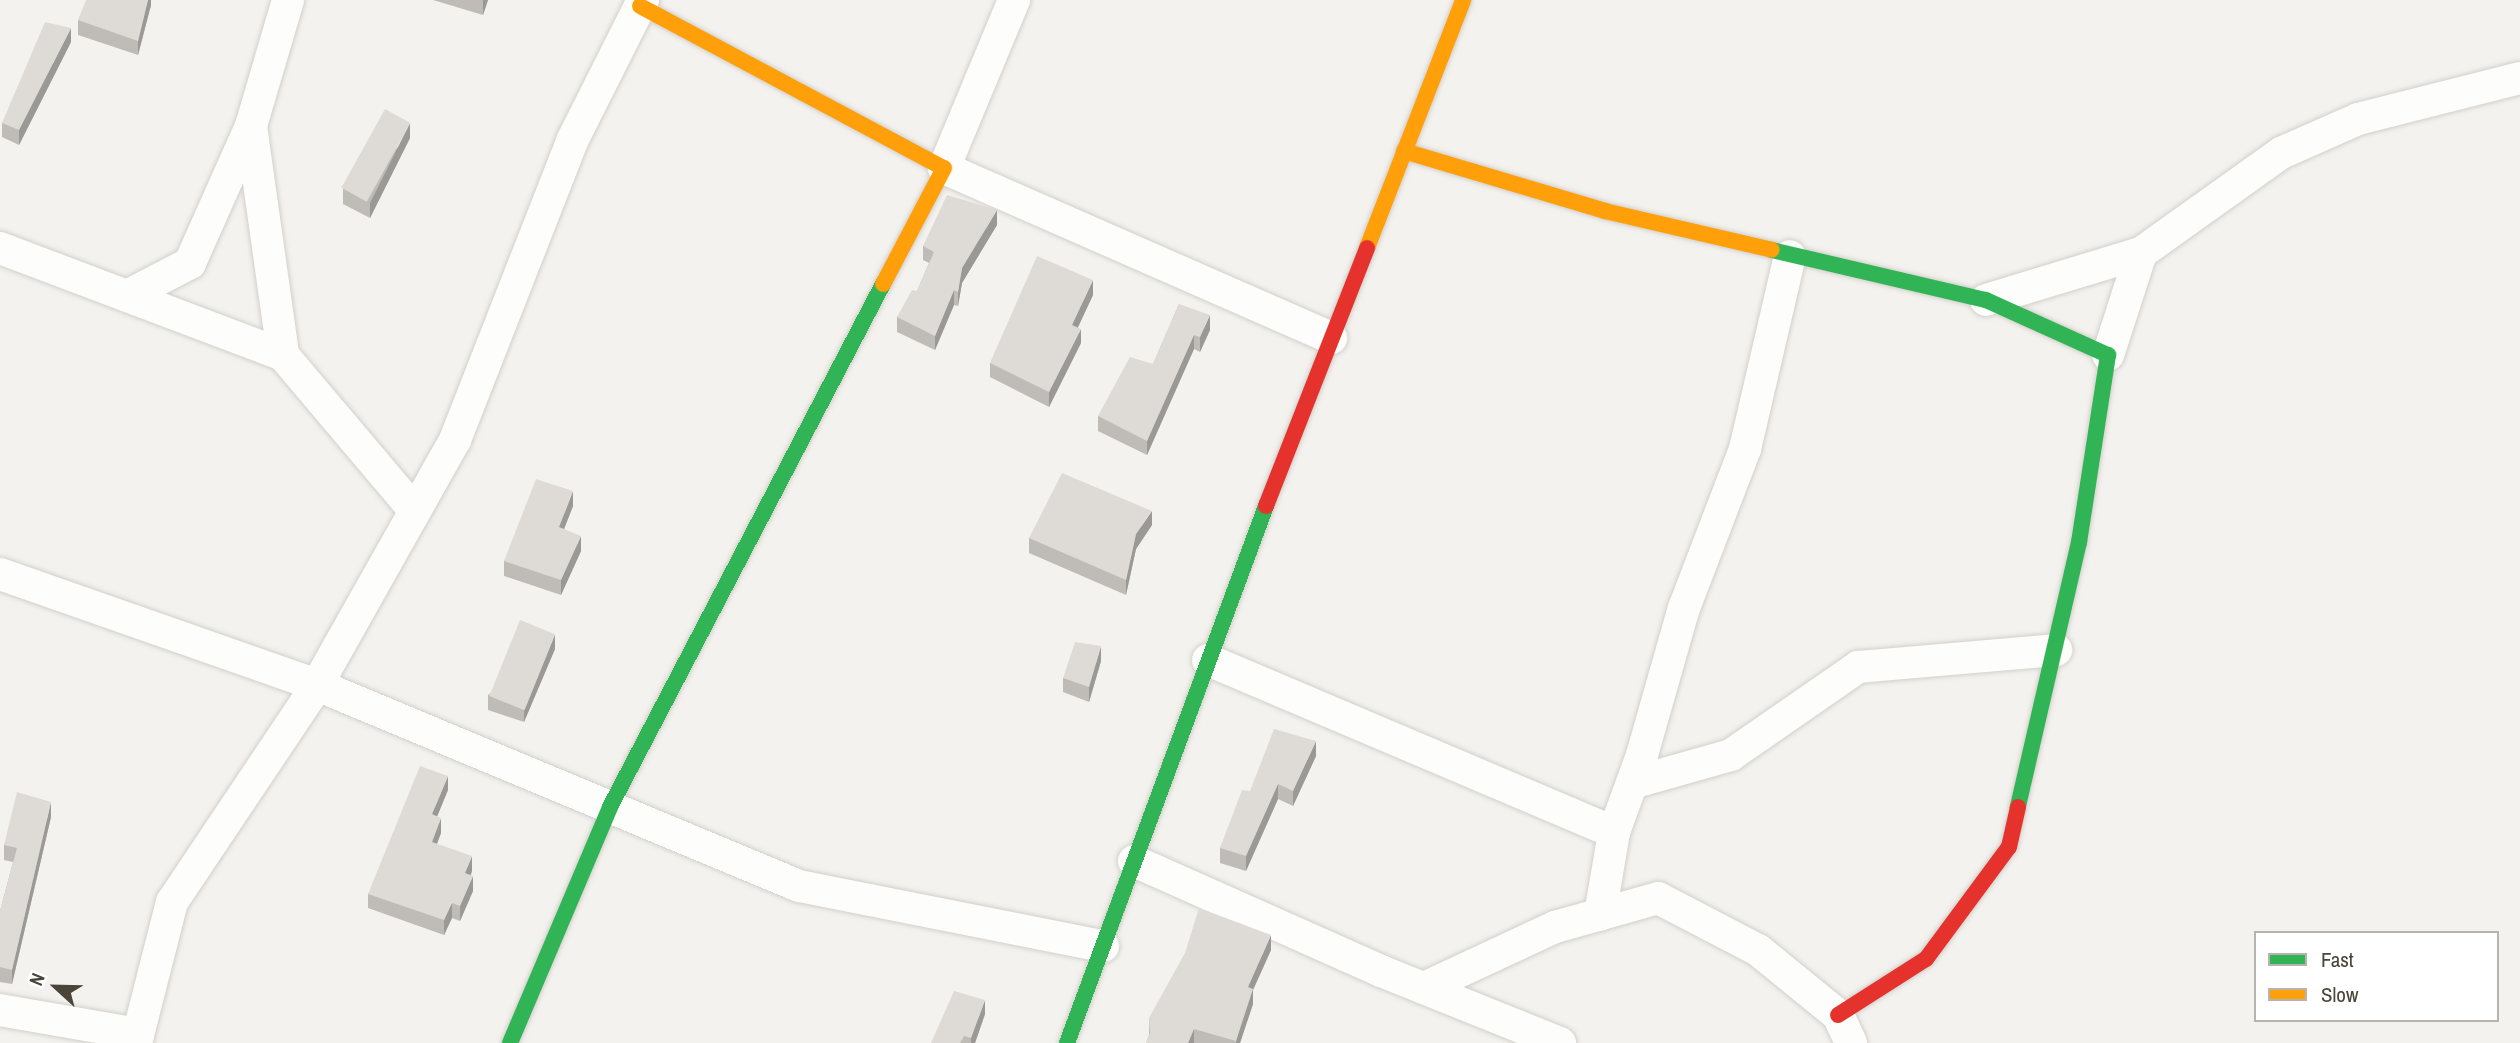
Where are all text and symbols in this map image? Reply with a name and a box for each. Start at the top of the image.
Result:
legend [2254,931,2499,1022]
text: Fast [2321,945,2354,974]
north arrow [21,952,91,1022]
text: N [22,969,51,989]
text: Slow [2321,980,2358,1009]

